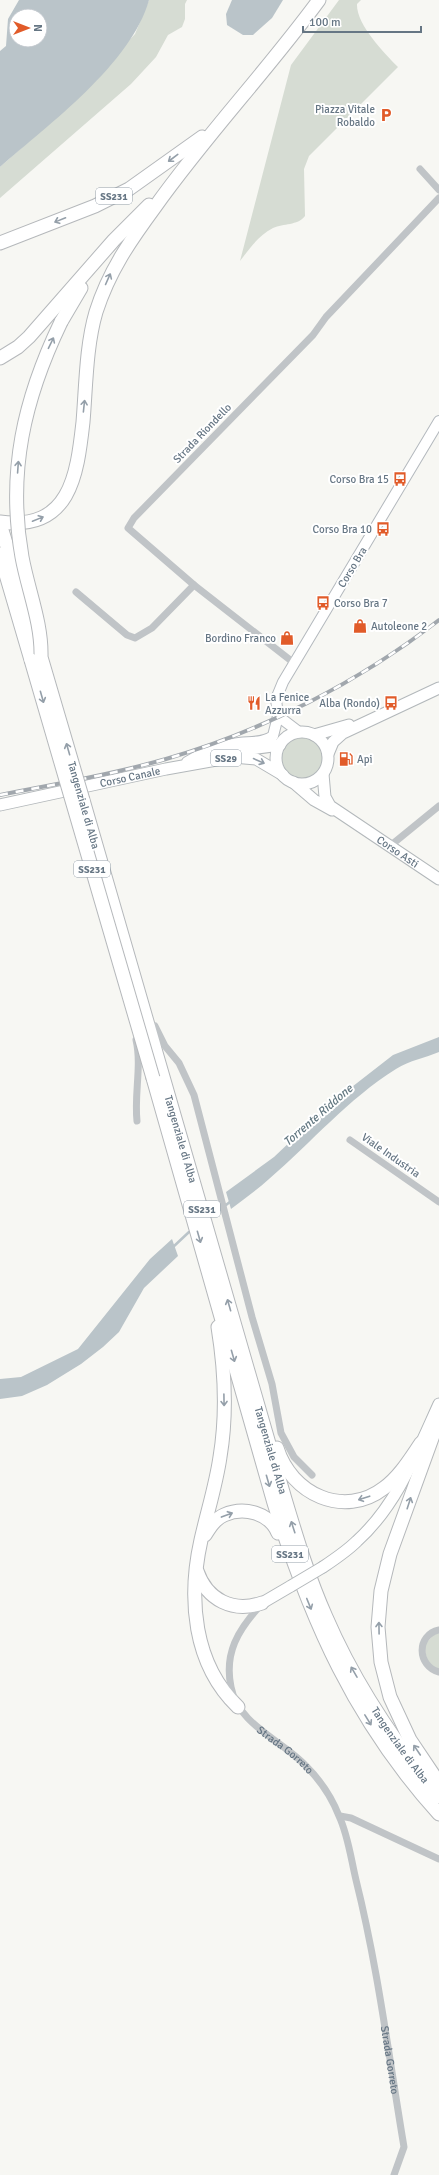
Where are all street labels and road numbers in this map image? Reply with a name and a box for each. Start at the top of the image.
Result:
road number: SS231 [96,188,132,204]
street label: Strada Riondello [171,401,234,466]
street label: Corso Bra [335,544,370,590]
road number: SS29 [211,750,241,766]
street label: Tangenziale di Alba [65,760,102,851]
street label: Corso Canale [99,764,162,790]
street label: Corso Asti [374,833,421,871]
road number: SS231 [74,861,110,877]
street label: Tangenziale di Alba [162,1094,199,1185]
street label: Viale Industria [359,1130,423,1181]
road number: SS231 [184,1201,220,1217]
street label: Tangenziale di Alba [252,1405,289,1496]
road number: SS231 [272,1546,308,1562]
street label: Tangenziale di Alba [368,1705,432,1786]
street label: Strada Gorreto [254,1723,316,1777]
street label: Strada Gorreto [378,2025,401,2095]

